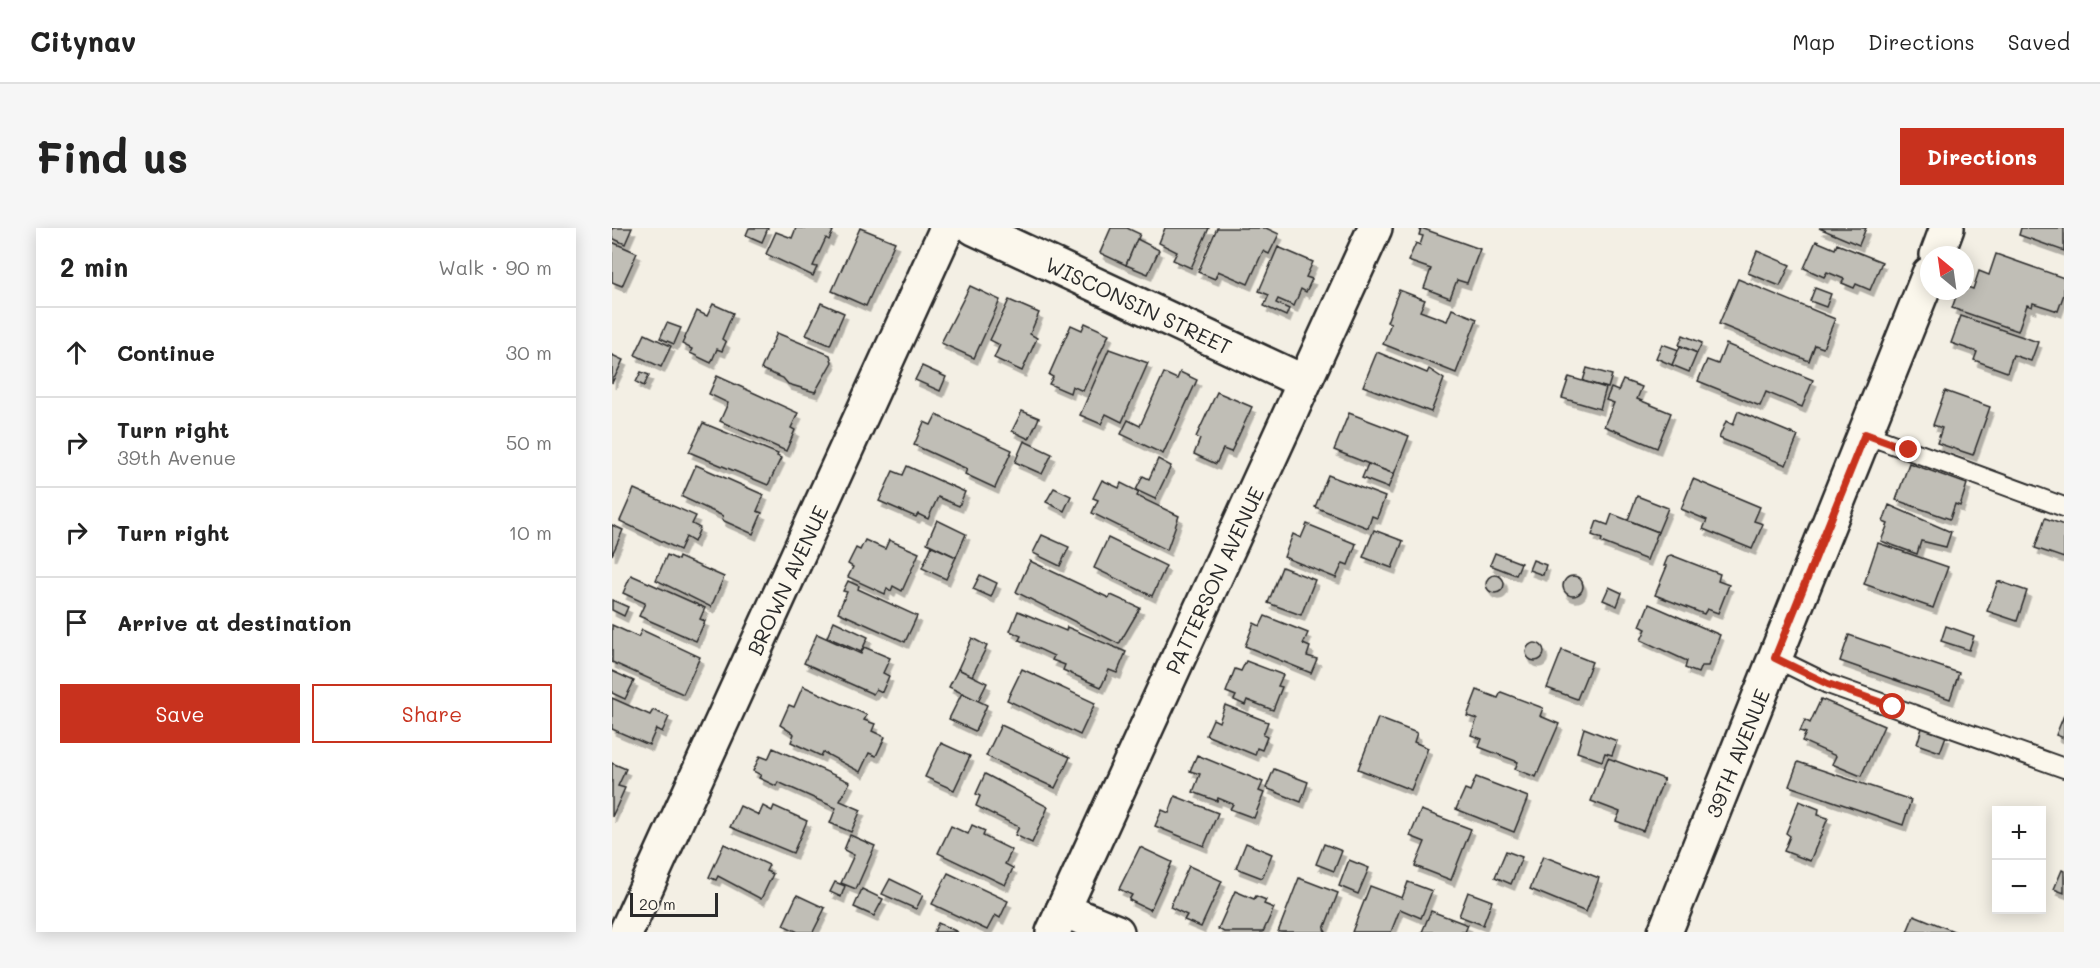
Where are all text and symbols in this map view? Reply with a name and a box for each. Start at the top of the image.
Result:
text: Citynav [30,23,136,59]
text: Map [1792,28,1835,55]
text: Directions [1868,28,1975,55]
text: Saved [2008,28,2070,55]
button: Directions [1900,128,2064,185]
text: Find us [36,129,188,184]
north arrow [1920,246,1974,300]
text: 2 min [60,250,128,284]
street label: WISCONSIN STREET [1041,250,1237,360]
text: Walk · 90 m [438,254,552,280]
icon: ahead [60,336,93,369]
text: Continue [117,338,215,367]
text: 30 m [506,339,552,365]
text: Turn right [117,415,229,444]
icon: right [60,426,93,459]
text: 50 m [506,429,552,455]
route end [1895,436,1921,462]
text: 39th Avenue [117,444,236,470]
street label: PATTERSON AVENUE [1159,482,1269,678]
street label: BROWN AVENUE [740,501,834,659]
icon: right [60,516,93,549]
text: Turn right [117,518,229,547]
text: 10 m [508,519,552,545]
icon: arrive [60,606,93,639]
text: Arrive at destination [117,608,352,637]
button: Save [60,684,300,743]
button: Share [312,684,552,743]
street label: 39TH AVENUE [1699,685,1775,821]
route start [1879,693,1905,719]
map controls [1992,806,2046,914]
button: + [1992,806,2046,860]
button: − [1992,860,2046,914]
scale bar [630,890,718,918]
text: 20 m [639,893,676,914]

